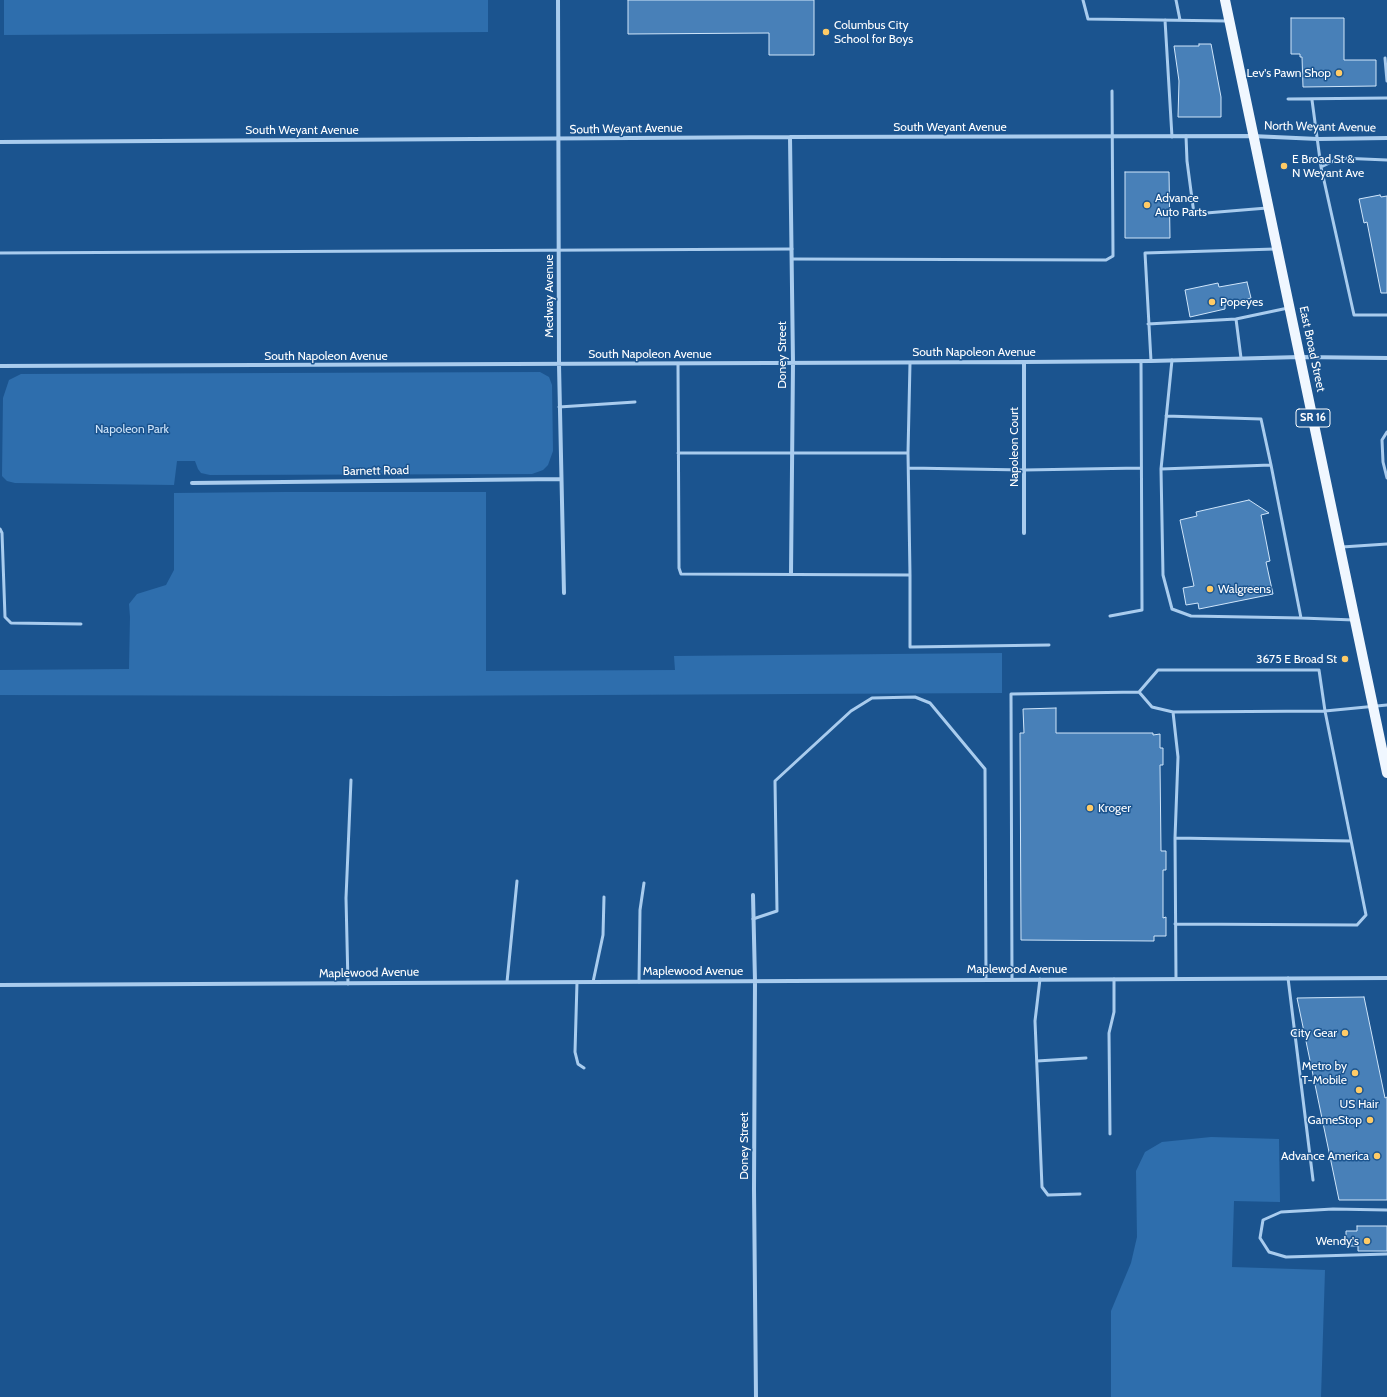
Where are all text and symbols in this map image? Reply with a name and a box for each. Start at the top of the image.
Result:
place label: Columbus City School for Boys [834,18,913,46]
marker: Columbus City School for Boys [821,27,831,37]
place label: Lev's Pawn Shop [1246,66,1331,80]
marker: Lev's Pawn Shop [1334,68,1344,78]
street label: North Weyant Avenue [1264,119,1376,135]
street label: South Weyant Avenue [893,120,1007,134]
street label: South Weyant Avenue [569,121,683,137]
street label: South Weyant Avenue [245,123,359,137]
place label: E Broad St & N Weyant Ave [1292,152,1364,180]
marker: E Broad St & N Weyant Ave [1279,161,1289,171]
place label: Advance Auto Parts [1155,191,1207,219]
marker: Advance Auto Parts [1142,200,1152,210]
street label: Medway Avenue [542,254,556,338]
place label: Popeyes [1220,295,1263,309]
marker: Popeyes [1207,297,1217,307]
street label: East Broad Street [1296,305,1328,393]
street label: Doney Street [775,321,789,389]
street label: South Napoleon Avenue [912,345,1036,359]
street label: South Napoleon Avenue [588,347,712,361]
street label: South Napoleon Avenue [264,349,388,363]
street label: Napoleon Court [1007,407,1021,487]
road number: SR 16 [1296,409,1330,427]
park label: Napoleon Park [95,422,169,436]
street label: Barnett Road [343,463,409,479]
place label: Walgreens [1218,582,1271,596]
marker: Walgreens [1205,584,1215,594]
place label: 3675 E Broad St [1256,652,1337,666]
marker: 3675 E Broad St [1340,654,1350,664]
place label: Kroger [1098,801,1131,815]
marker: Kroger [1085,803,1095,813]
street label: Maplewood Avenue [967,962,1067,976]
street label: Maplewood Avenue [643,964,743,978]
street label: Maplewood Avenue [319,965,419,981]
place label: City Gear [1290,1026,1337,1040]
marker: City Gear [1340,1028,1350,1038]
place label: Metro by T-Mobile [1302,1059,1347,1087]
marker: Metro by T-Mobile [1350,1068,1360,1078]
marker: US Hair [1354,1085,1364,1095]
place label: US Hair [1340,1097,1378,1111]
street label: Doney Street [737,1112,751,1180]
place label: GameStop [1308,1113,1362,1127]
marker: GameStop [1365,1115,1375,1125]
place label: Advance America [1281,1149,1369,1163]
marker: Advance America [1372,1151,1382,1161]
place label: Wendy's [1316,1234,1359,1248]
marker: Wendy's [1362,1236,1372,1246]

